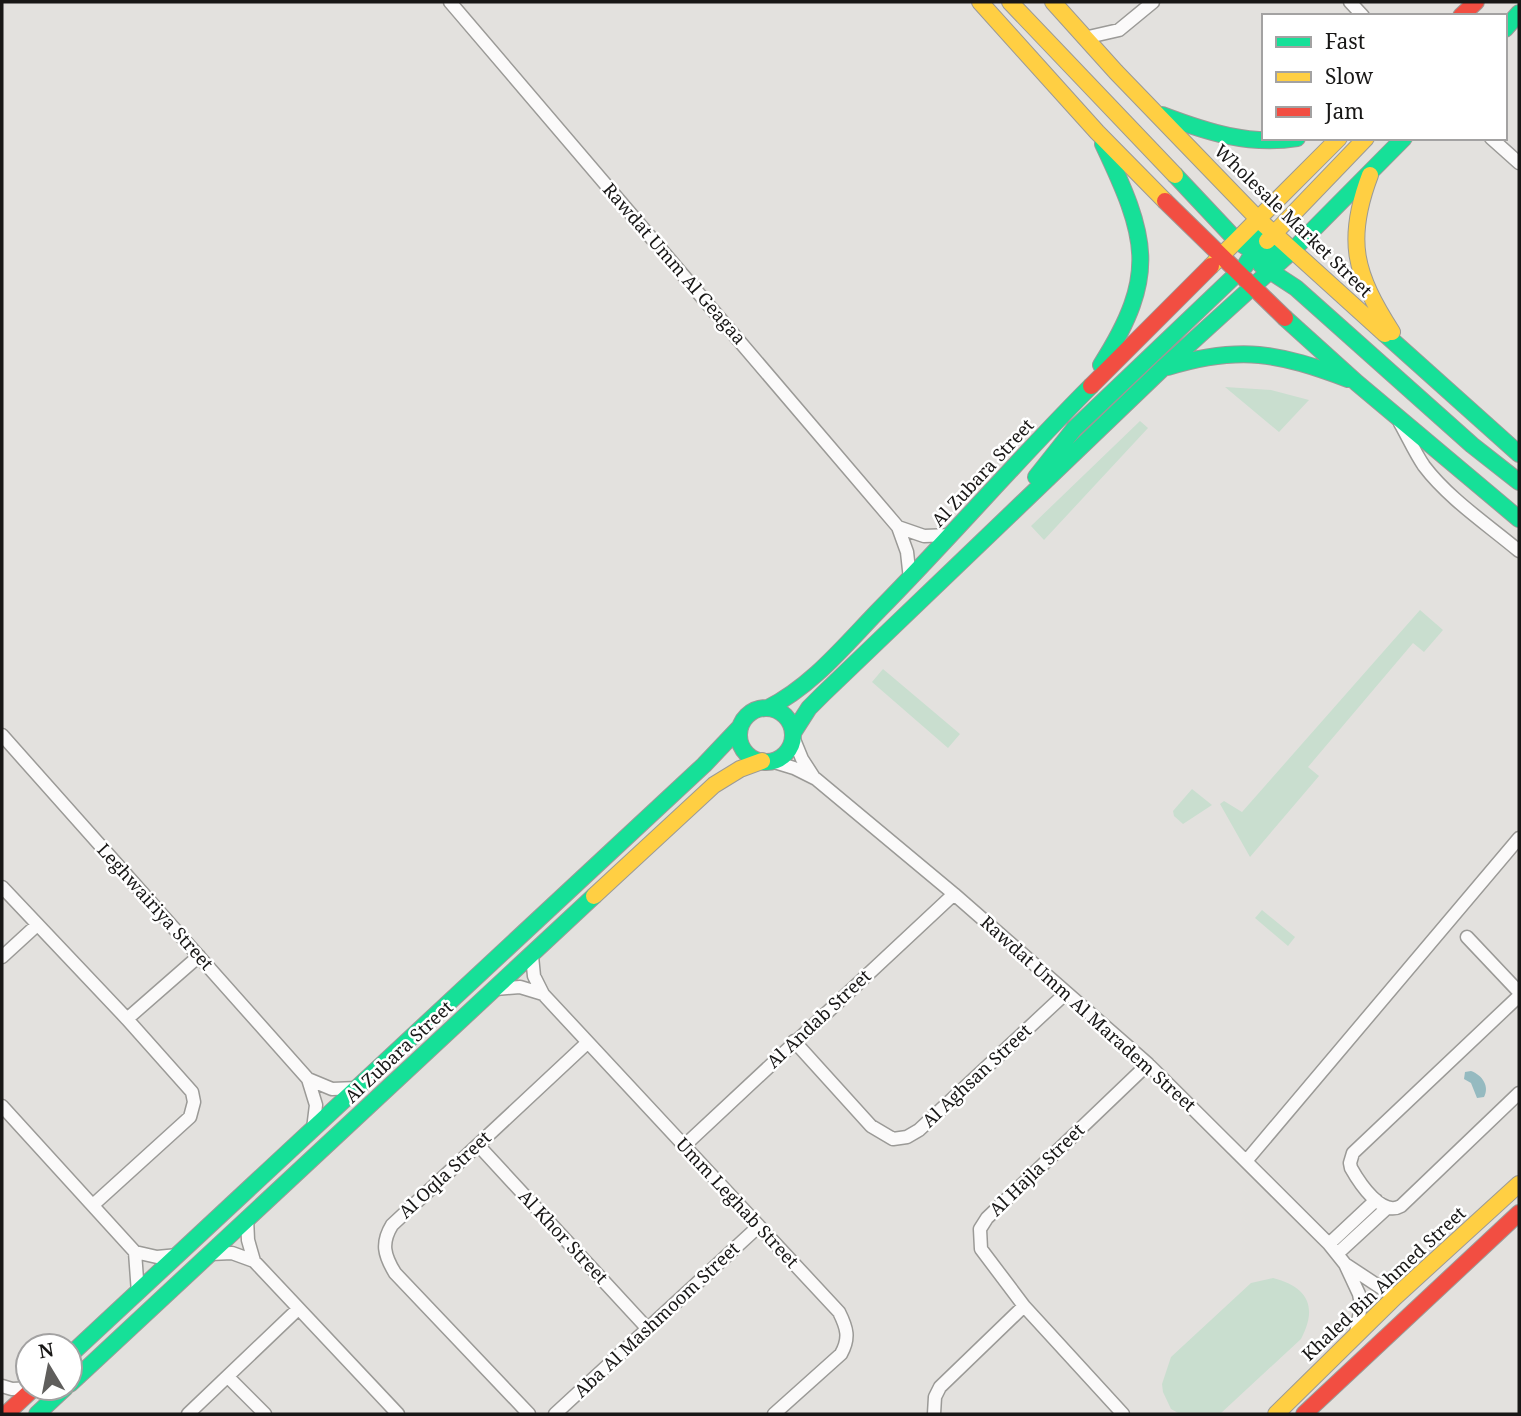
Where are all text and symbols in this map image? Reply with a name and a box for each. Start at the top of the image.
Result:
legend [1262,14,1507,140]
text: Fast [1325,27,1365,55]
text: Slow [1325,62,1374,90]
text: Jam [1324,97,1364,125]
street label: Wholesale Market Street [1210,139,1378,302]
street label: Rawdat Umm Al Geagaa [598,177,752,349]
street label: Al Zubara Street [926,413,1039,531]
street label: Leghwairiya Street [92,838,219,975]
street label: Rawdat Umm Al Maradem Street [976,910,1202,1117]
street label: Al Andab Street [761,964,876,1073]
street label: Al Zubara Street [339,995,457,1108]
street label: Al Aghsan Street [917,1018,1036,1132]
street label: Al Hajla Street [984,1118,1089,1221]
street label: Al Oqla Street [393,1125,496,1223]
street label: Umm Leghab Street [671,1132,804,1273]
street label: Al Khor Street [514,1184,614,1289]
street label: Khaled Bin Ahmed Street [1296,1201,1470,1366]
street label: Aba Al Mashmoom Street [569,1236,744,1402]
north arrow [14,1332,84,1402]
text: N [36,1336,56,1364]

